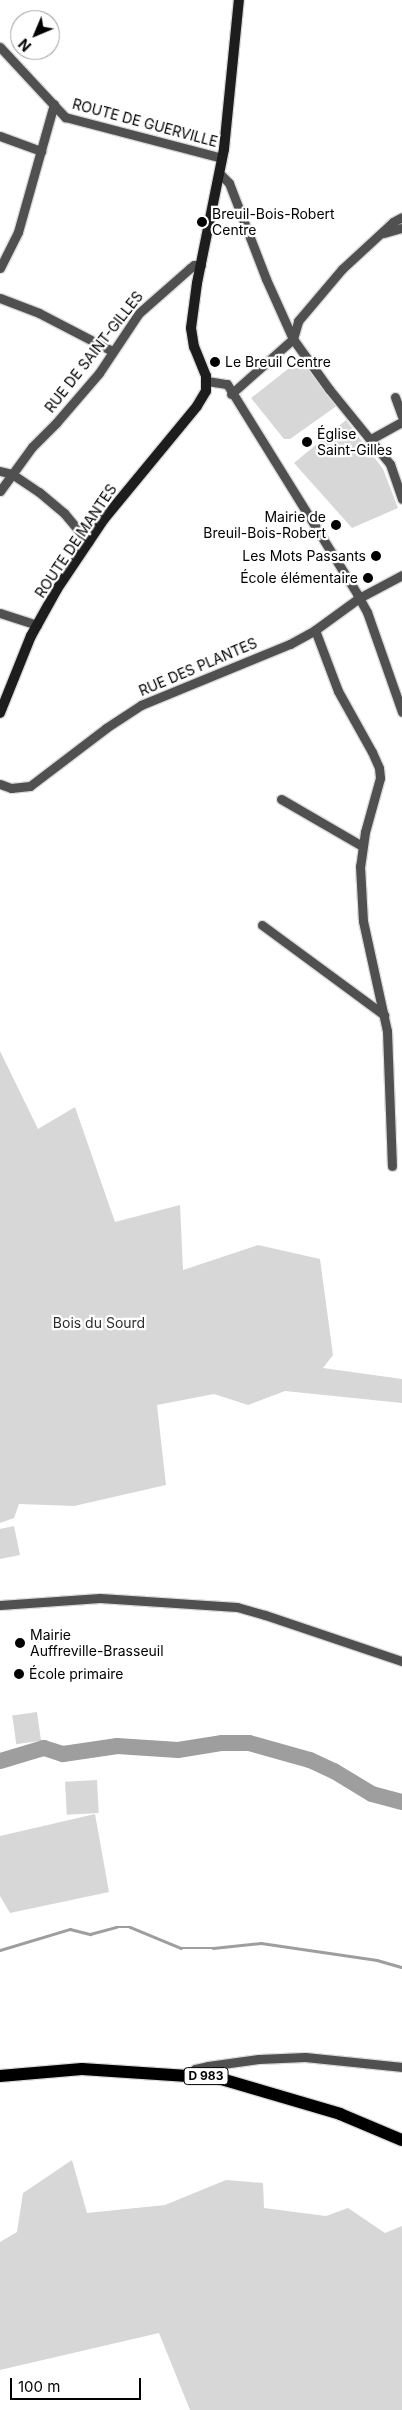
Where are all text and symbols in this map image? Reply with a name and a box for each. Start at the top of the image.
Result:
north arrow [10,10,60,60]
text: N [15,35,35,55]
street label: ROUTE DE GUERVILLE [71,96,219,150]
place label: Breuil-Bois-Robert Centre [212,206,335,238]
marker: Breuil-Bois-Robert Centre [196,216,208,228]
street label: RUE DE SAINT-GILLES [41,288,147,416]
place label: Le Breuil Centre [225,354,331,370]
marker: Le Breuil Centre [209,356,221,368]
place label: Église Saint-Gilles [317,426,392,458]
marker: Église Saint-Gilles [301,436,313,448]
street label: ROUTE DE MANTES [32,481,120,601]
place label: Mairie de Breuil-Bois-Robert [203,509,326,542]
marker: Mairie de Breuil-Bois-Robert [330,519,342,531]
place label: Les Mots Passants [242,548,366,564]
marker: Les Mots Passants [370,550,382,562]
place label: École élémentaire [240,570,358,586]
marker: École élémentaire [362,572,374,584]
street label: RUE DES PLANTES [136,635,260,699]
park label: Bois du Sourd [53,1315,145,1331]
place label: Mairie Auffreville-Brasseuil [30,1627,164,1660]
marker: Mairie Auffreville-Brasseuil [14,1637,26,1649]
place label: École primaire [29,1666,123,1682]
marker: École primaire [13,1668,25,1680]
road number: D 983 [184,2066,228,2086]
scale bar [12,2368,144,2400]
text: 100 m [18,2377,60,2396]

